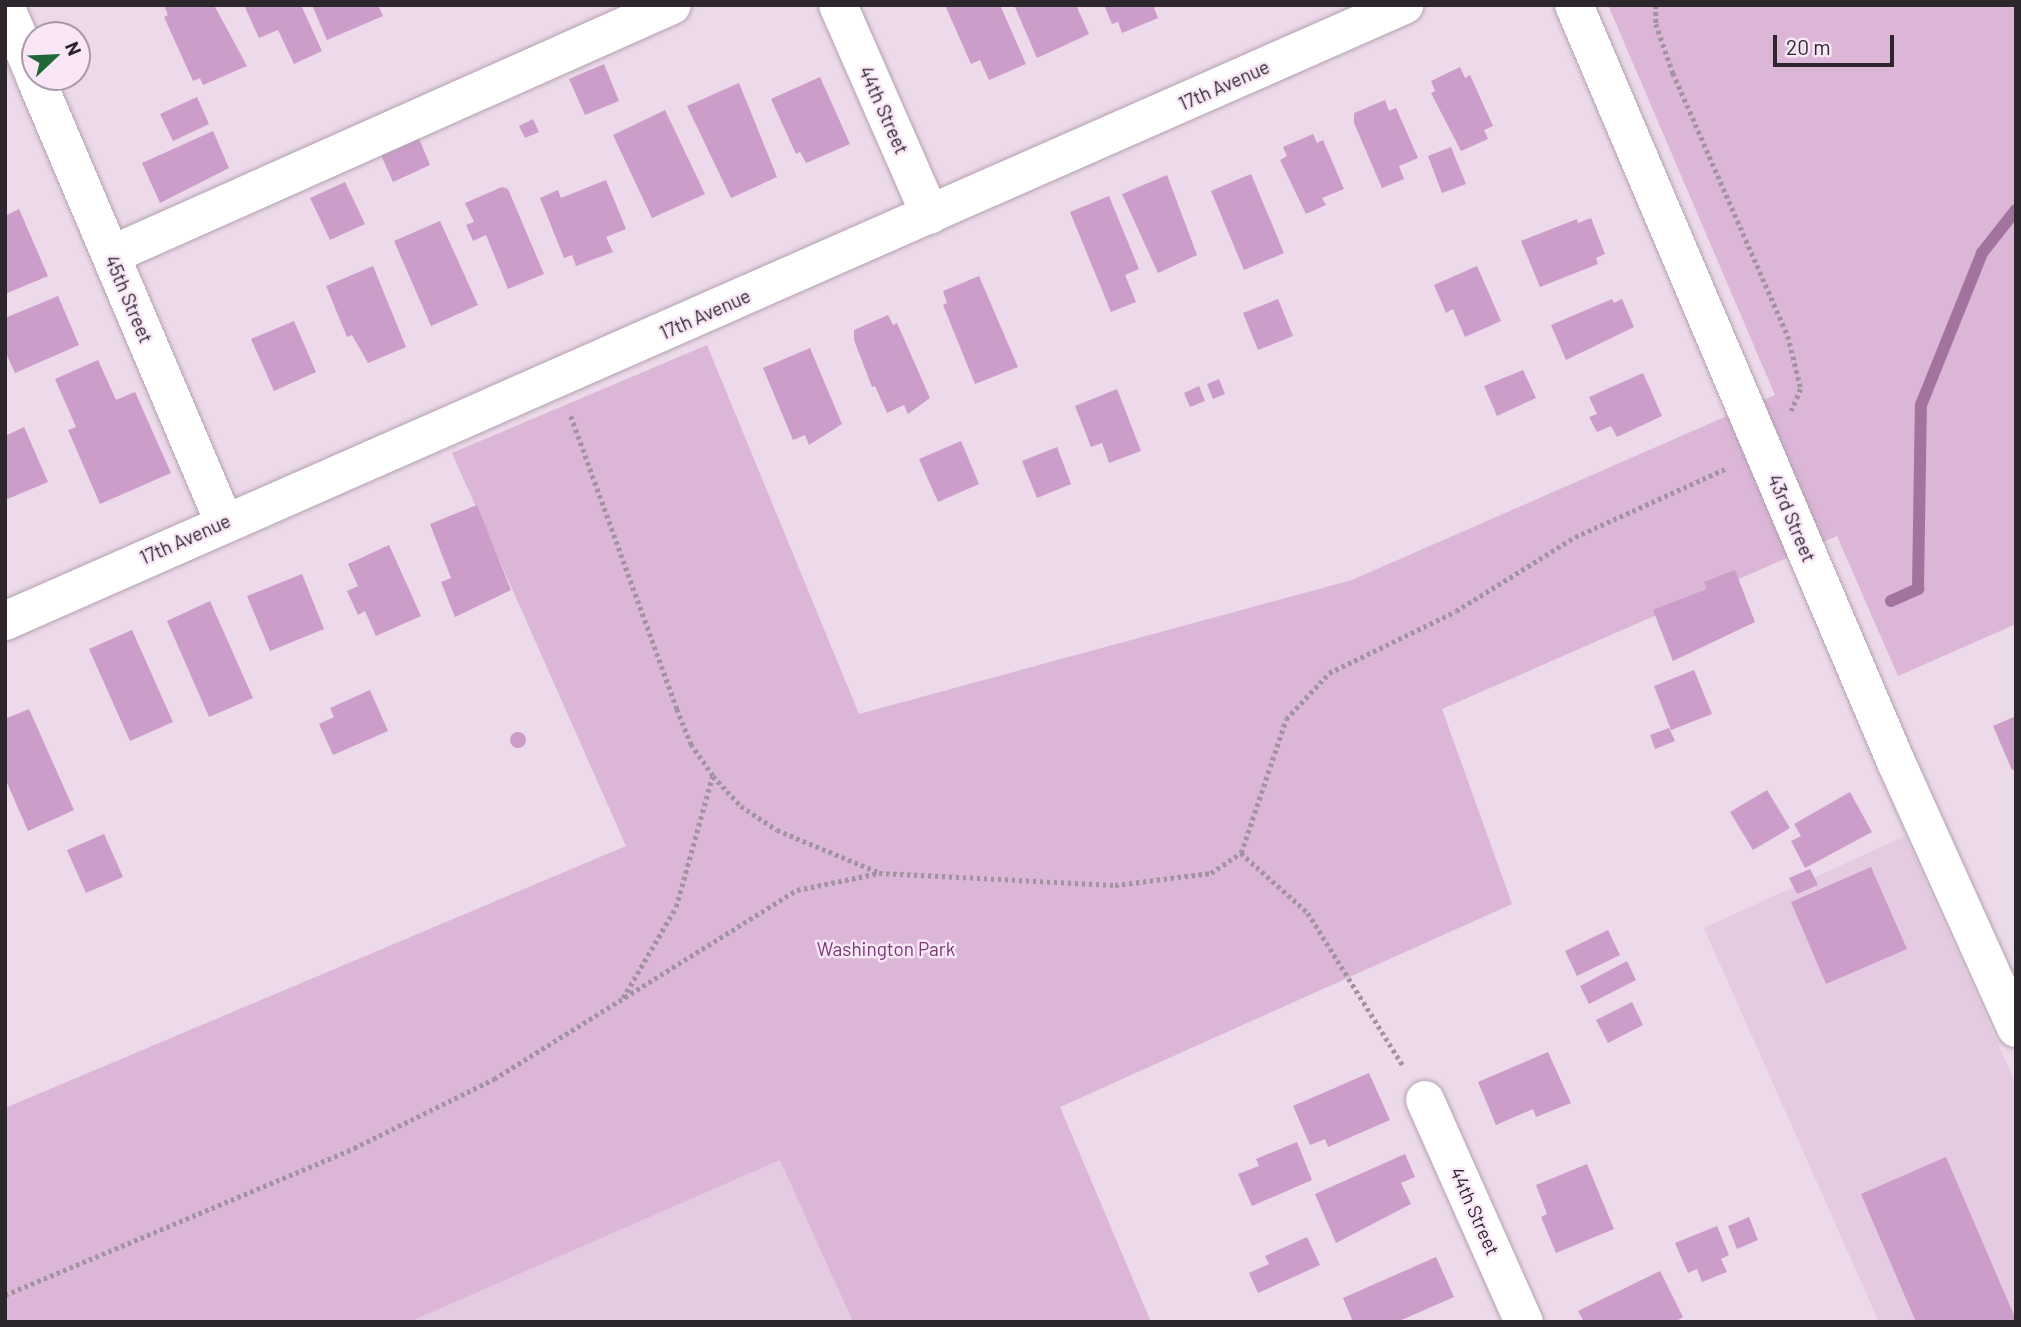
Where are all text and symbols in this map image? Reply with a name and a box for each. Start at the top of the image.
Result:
north arrow [21,21,91,91]
scale bar [1776,21,1897,65]
text: 20 m [1786,34,1831,59]
text: N [61,38,87,59]
street label: 17th Avenue [1175,55,1273,115]
street label: 44th Street [855,63,913,157]
street label: 45th Street [100,252,158,346]
street label: 17th Avenue [656,284,754,344]
street label: 43rd Street [1763,471,1821,565]
street label: 17th Avenue [136,509,234,569]
park label: Washington Park [817,938,955,960]
street label: 44th Street [1446,1164,1504,1258]

